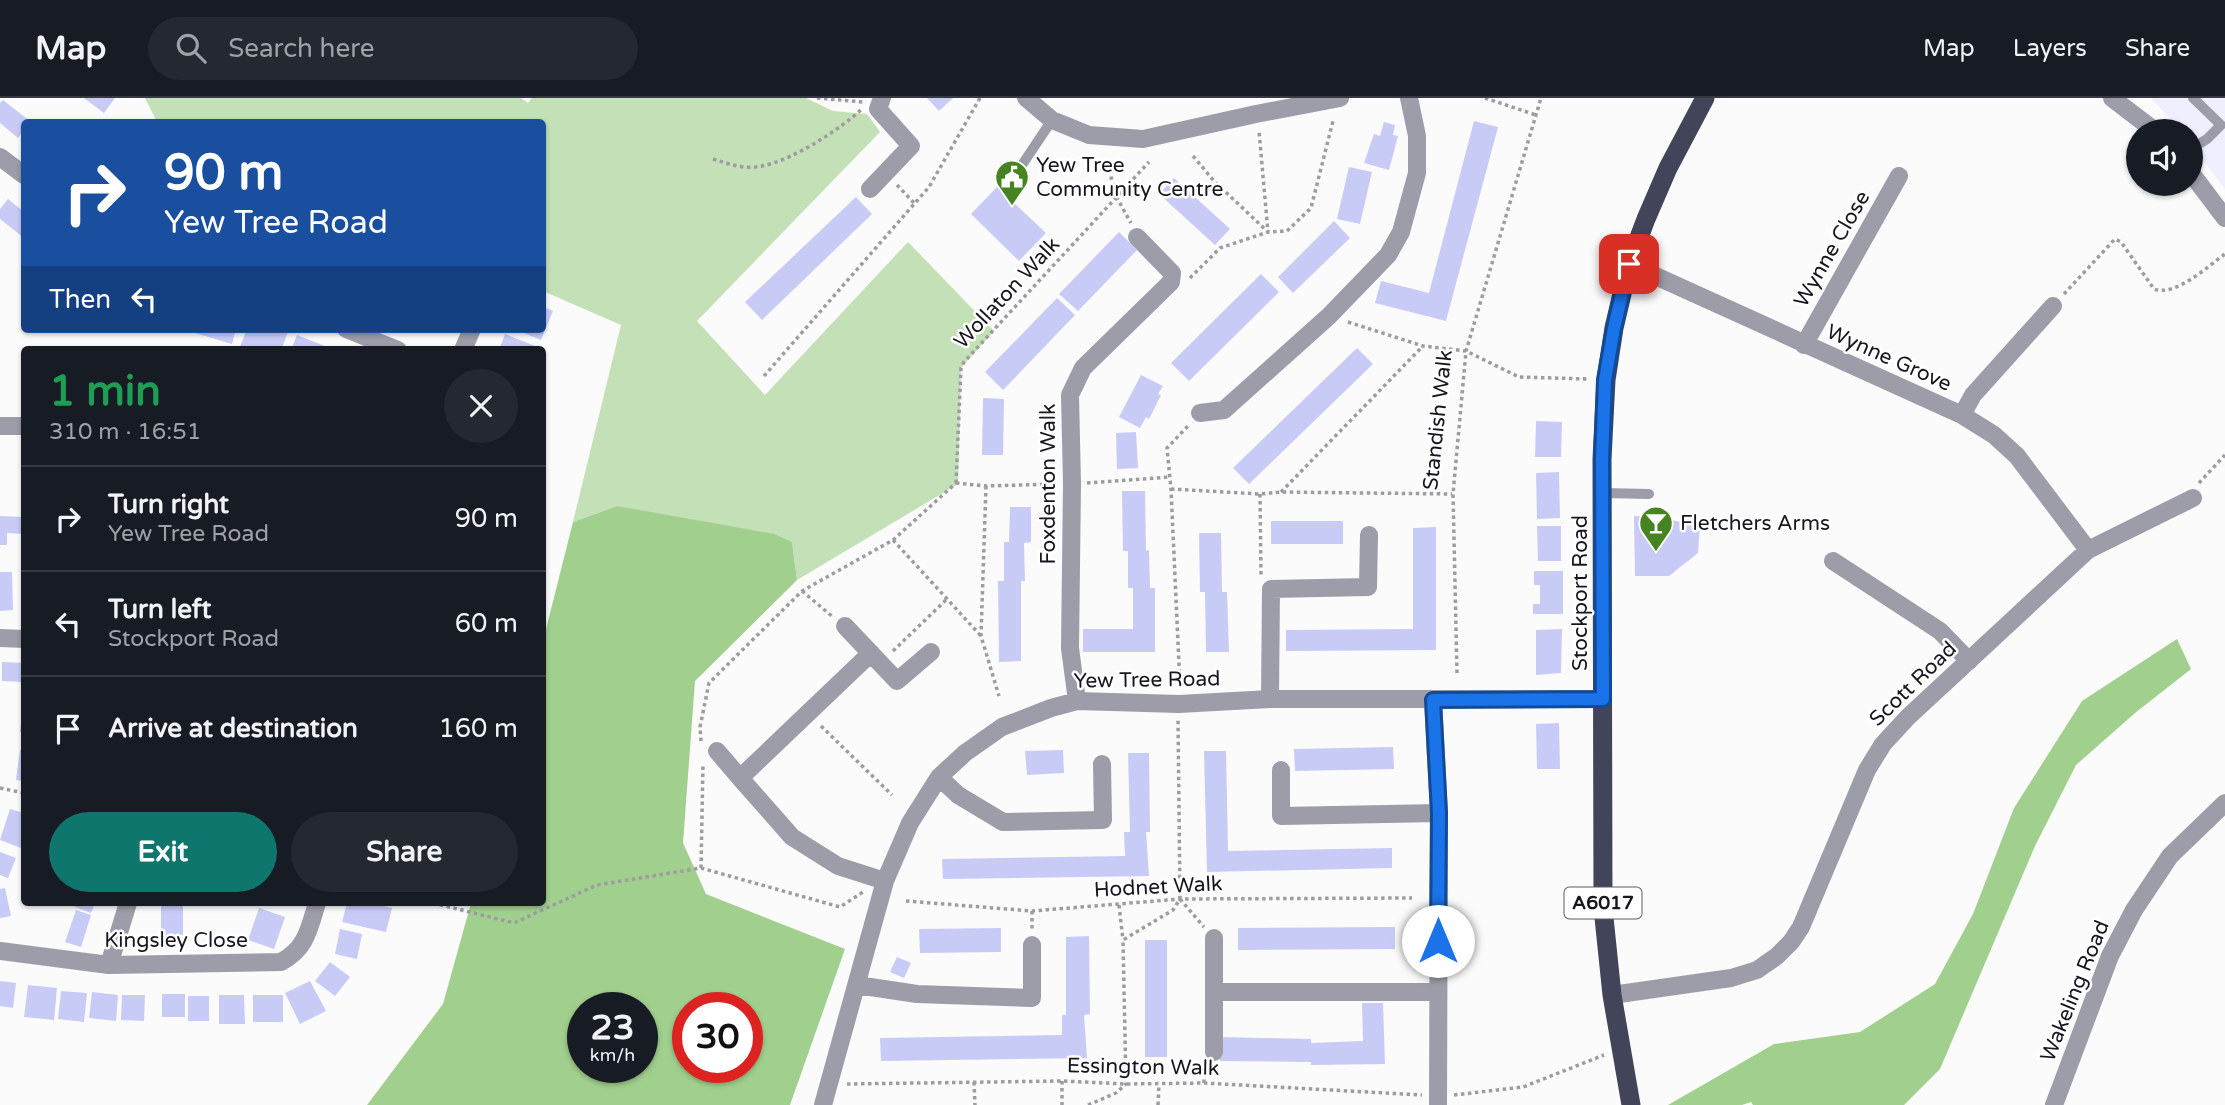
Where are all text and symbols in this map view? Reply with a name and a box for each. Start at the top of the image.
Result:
search box [148,17,638,80]
text: Map [35,29,106,68]
icon: search [172,29,210,67]
text: Search here [228,33,374,64]
text: Map [1923,34,1975,63]
text: Layers [2013,34,2087,63]
text: Share [2125,34,2190,63]
map controls [2126,119,2203,196]
button: sound [2126,119,2203,196]
text: 90 m [164,144,283,203]
icon: right [49,147,140,238]
place label: Yew Tree Community Centre [1036,153,1223,202]
public building icon: Yew Tree Community Centre [993,158,1031,207]
street label: Wynne Close [1789,186,1875,311]
text: Yew Tree Road [164,204,388,242]
street label: Wollaton Walk [949,232,1065,354]
pin [1599,234,1659,294]
icon: arrive [1610,245,1648,283]
icon: left [125,280,163,318]
text: Then [49,284,111,315]
street label: Wynne Grove [1823,319,1956,397]
street label: Standish Walk [1418,349,1458,491]
text: 1 min [49,366,161,417]
button: close [444,369,518,443]
street label: Foxdenton Walk [1036,404,1061,564]
text: 310 m · 16:51 [49,418,201,446]
text: Turn right [108,489,229,520]
icon: right [49,500,87,538]
text: 90 m [455,503,518,534]
bar icon: Fletchers Arms [1637,504,1675,553]
place label: Fletchers Arms [1680,511,1830,536]
street label: Stockport Road [1568,515,1593,671]
text: Yew Tree Road [108,520,269,548]
text: Turn left [108,594,211,625]
icon: left [49,605,87,643]
text: 60 m [455,608,518,639]
text: Stockport Road [108,625,279,653]
street label: Scott Road [1864,636,1962,732]
street label: Yew Tree Road [1073,666,1221,694]
icon: arrive [49,710,87,748]
text: Arrive at destination [108,713,358,744]
text: 160 m [438,713,518,744]
button: Exit [49,812,277,892]
button: Share [291,812,518,892]
street label: Hodnet Walk [1093,871,1223,903]
road number: A6017 [1564,888,1642,918]
position arrow [1401,904,1475,978]
street label: Wakeling Road [2035,917,2115,1065]
street label: Kingsley Close [104,928,248,953]
speed limit sign: 30 [672,992,763,1083]
text: 23 [591,1007,634,1049]
text: km/h [590,1044,635,1066]
street label: Essington Walk [1067,1053,1219,1081]

